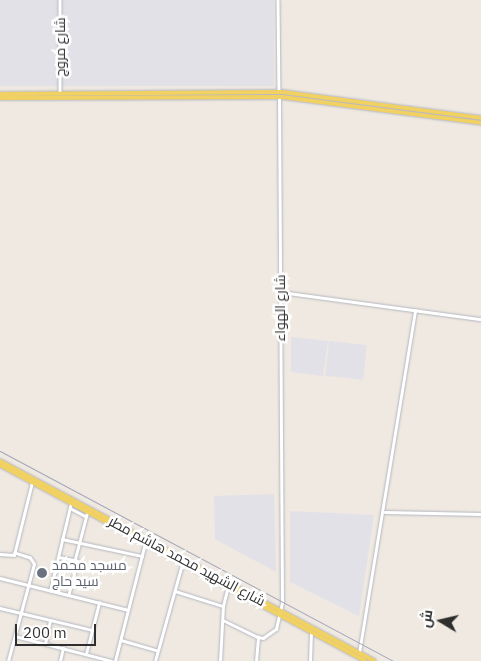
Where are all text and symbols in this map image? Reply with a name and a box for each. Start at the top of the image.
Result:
street label: شارع مروج [52,17,68,77]
street label: شارع الهواء [272,275,288,341]
street label: شارع الشهيد محمد هاشم مطر [106,513,268,609]
place label: مسجد محمد سيد حاج [52,557,127,590]
marker: مسجد محمد سيد حاج [36,567,48,579]
north arrow [416,596,466,646]
text: ش [416,608,436,629]
scale bar [18,614,99,646]
text: 200 m [23,623,67,642]

